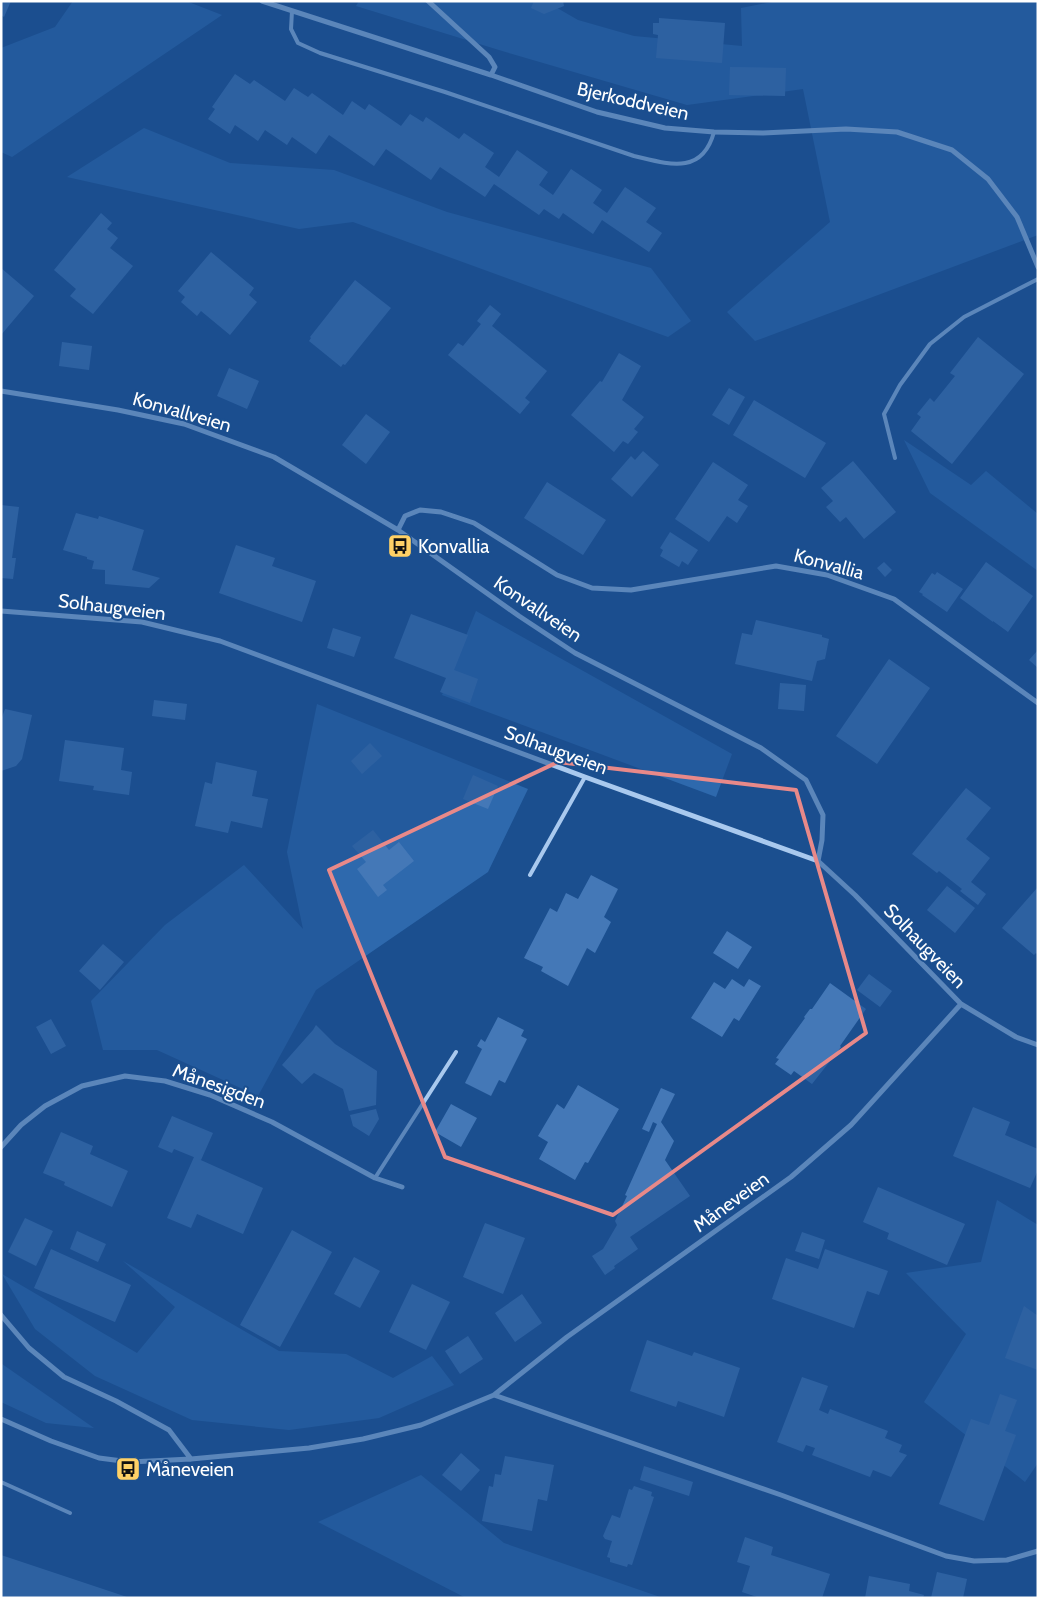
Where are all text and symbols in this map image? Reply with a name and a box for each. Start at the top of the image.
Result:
street label: Bjerkoddveien [575,77,691,125]
street label: Konvallveien [130,387,234,437]
bus stop icon: Konvallia [387,533,413,559]
place label: Konvallia [418,535,489,558]
street label: Konvallia [792,544,866,584]
street label: Konvallveien [490,571,586,647]
street label: Solhaugveien [57,589,167,625]
street label: Solhaugveien [501,721,611,779]
street label: Solhaugveien [879,899,971,993]
street label: Månesigden [169,1059,269,1113]
street label: Måneveien [689,1167,773,1237]
bus stop icon: Måneveien [115,1456,141,1482]
place label: Måneveien [146,1458,234,1481]

